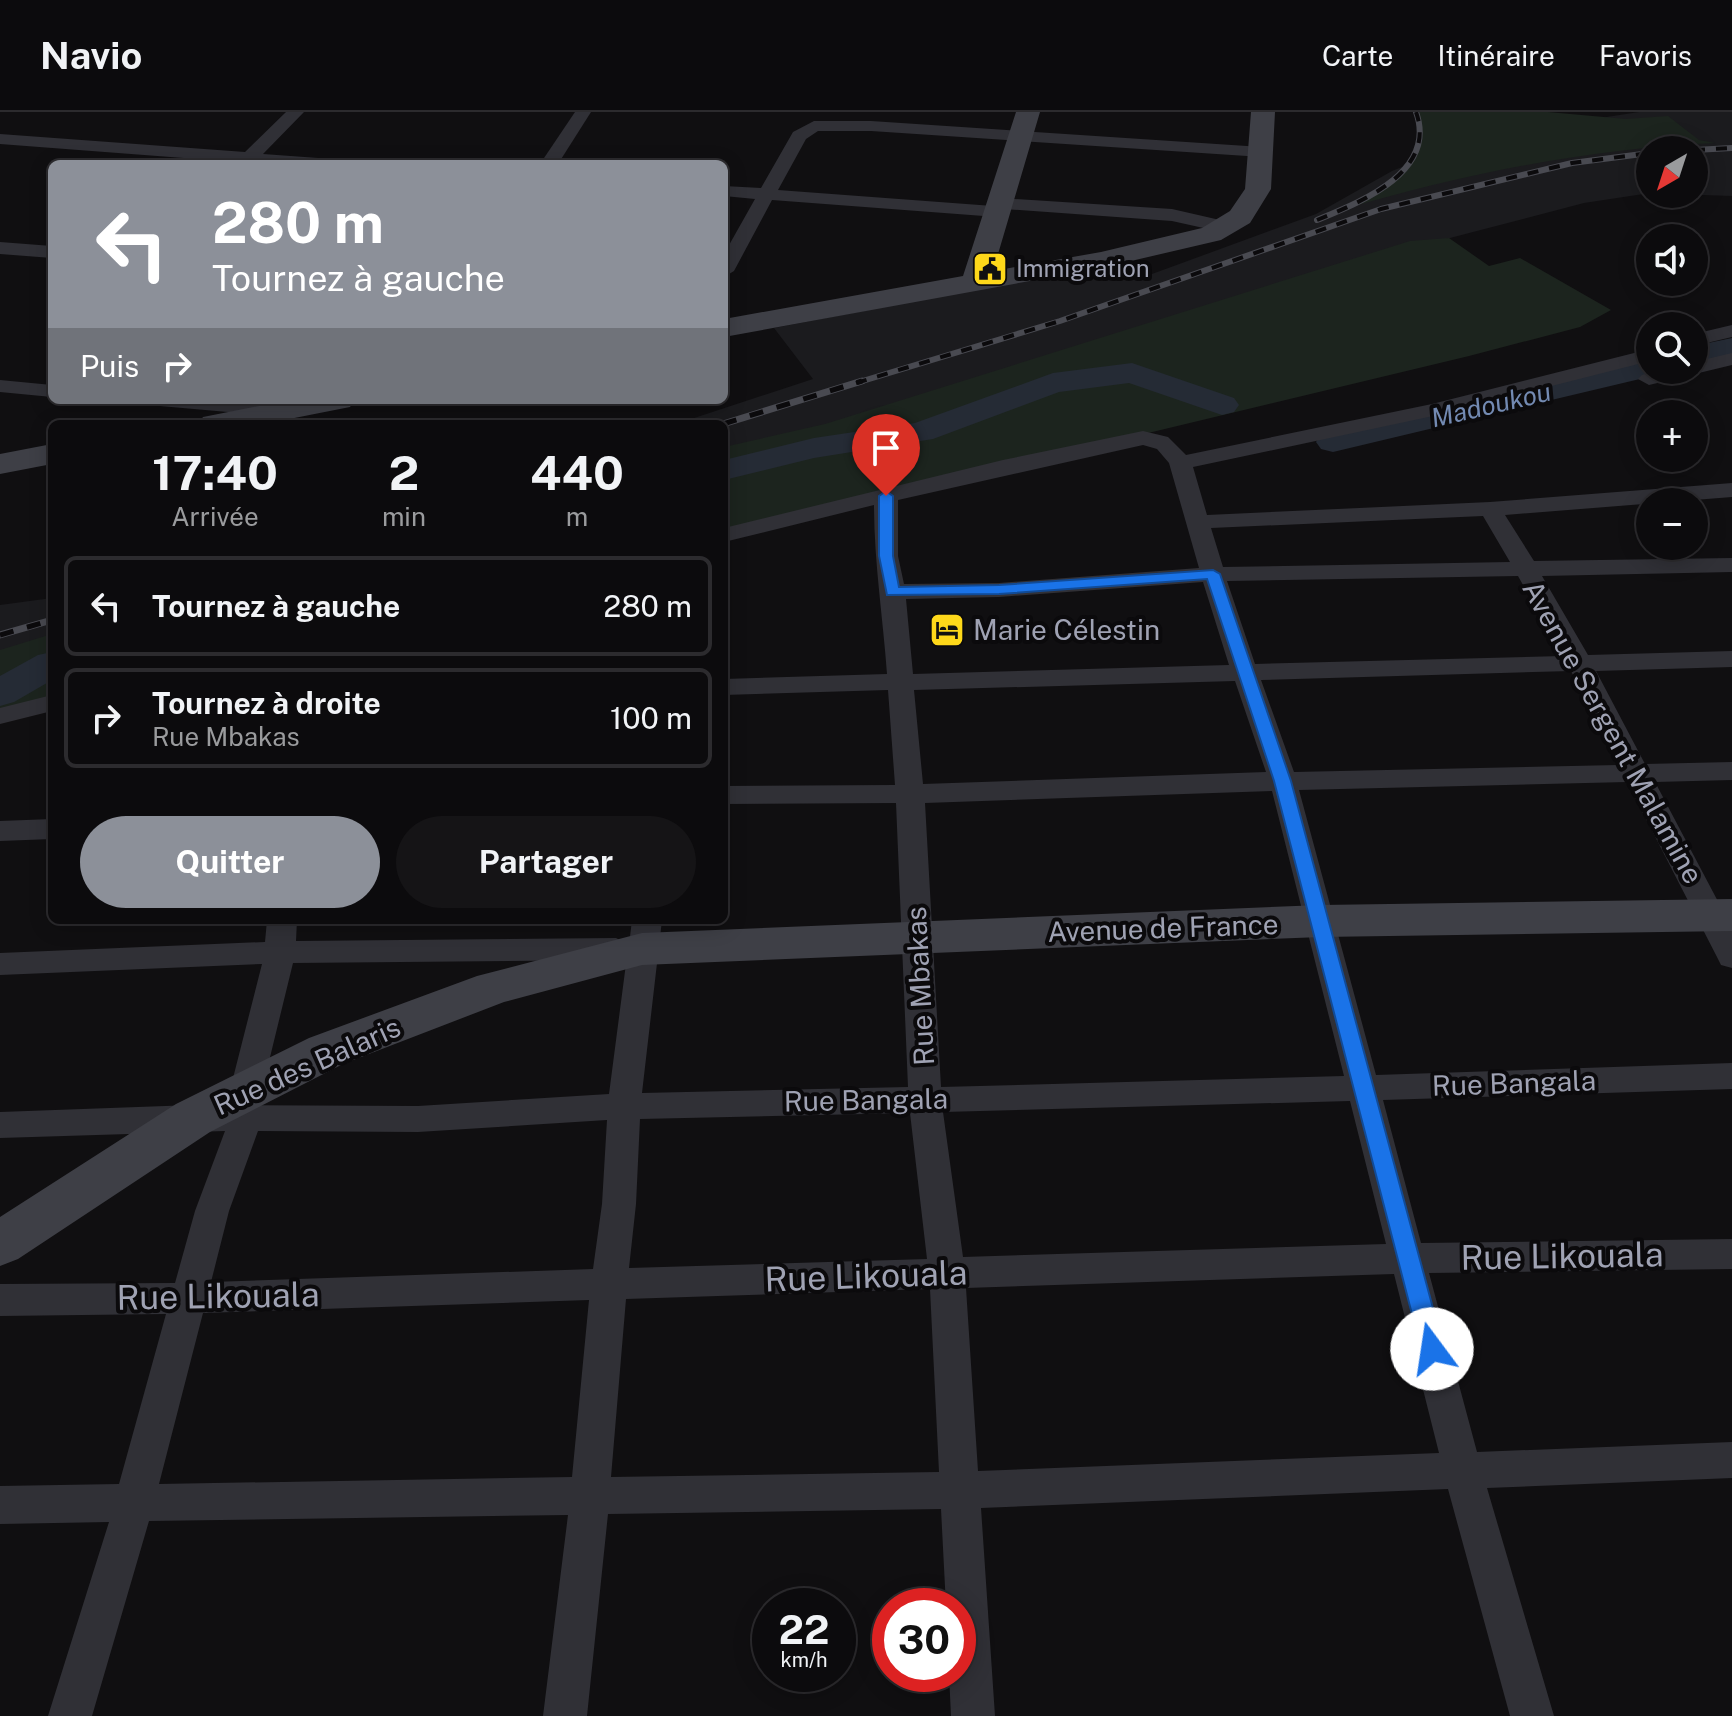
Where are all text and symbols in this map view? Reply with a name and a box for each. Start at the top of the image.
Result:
text: Navio [40,33,142,78]
text: Carte [1322,39,1393,72]
text: Itinéraire [1437,39,1555,72]
text: Favoris [1599,39,1692,72]
north arrow [1636,136,1708,208]
map controls [1636,136,1708,560]
text: 280 m [212,190,384,256]
icon: left [80,192,184,296]
button: sound [1636,224,1708,296]
public building icon: Immigration [971,250,1009,288]
place label: Immigration [1016,254,1150,282]
text: Tournez à gauche [212,257,505,299]
button: search [1636,312,1708,384]
icon: right [155,344,199,388]
text: Puis [80,348,139,384]
water label: Madoukou [1428,376,1554,433]
button: + [1636,400,1708,472]
pin [852,414,920,496]
icon: arrive [864,426,908,470]
text: 17:40 [152,444,278,501]
text: 2 [389,444,419,501]
text: 440 [530,444,624,501]
button: − [1636,488,1708,560]
text: Arrivée [171,501,259,532]
text: min [382,501,426,532]
text: m [566,501,588,532]
street label: Avenue Sergent Malamine [1516,574,1711,889]
icon: left [84,584,128,628]
text: Tournez à gauche [152,588,400,624]
text: 280 m [603,588,692,624]
hotel icon: Marie Célestin [928,611,966,649]
place label: Marie Célestin [973,613,1160,646]
text: Tournez à droite [152,685,381,721]
icon: right [84,696,128,740]
text: 100 m [610,700,692,736]
text: Rue Mbakas [152,721,300,752]
button: Quitter [80,816,380,908]
button: Partager [396,816,696,908]
street label: Rue Mbakas [899,906,940,1066]
street label: Avenue de France [1047,907,1279,948]
street label: Rue des Balaris [208,1010,405,1121]
street label: Rue Bangala [1431,1063,1597,1102]
street label: Rue Bangala [784,1082,948,1117]
street label: Rue Likouala [1460,1234,1664,1278]
street label: Rue Likouala [764,1252,968,1300]
street label: Rue Likouala [116,1274,320,1318]
position arrow [1390,1307,1474,1391]
speed limit sign: 30 [872,1588,976,1692]
text: 22 [779,1606,829,1653]
text: km/h [780,1648,828,1672]

